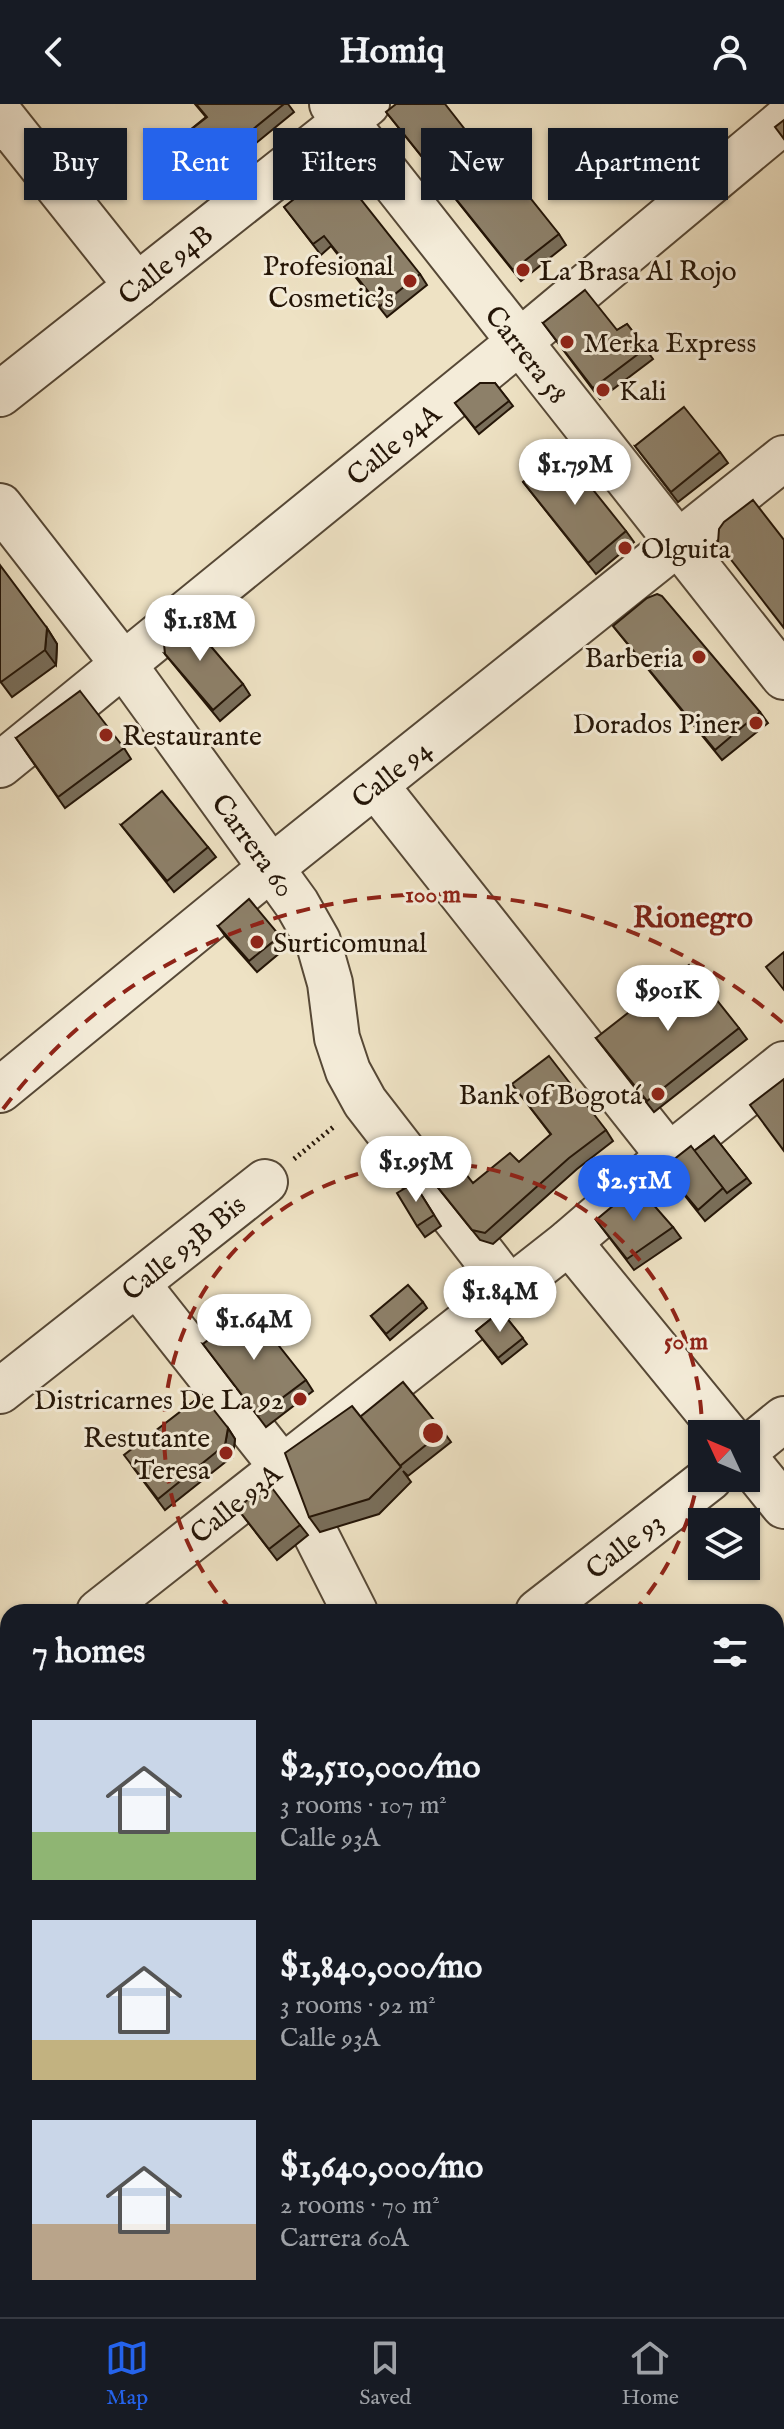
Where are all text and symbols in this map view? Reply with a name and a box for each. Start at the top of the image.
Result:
text: Homiq [340,29,444,75]
icon: back [32,30,76,74]
icon: person [708,30,752,74]
chip: Buy [24,128,127,200]
chip: Rent [143,128,257,200]
chip: Filters [273,128,405,200]
chip: New [421,128,532,200]
chip: Apartment [548,128,728,200]
street label: Calle 94B [112,218,221,314]
place label: Profesional Cosmetic's [263,250,394,317]
place label: La Brasa Al Rojo [539,255,737,290]
marker: La Brasa Al Rojo [514,261,532,279]
marker: Profesional Cosmetic's [401,272,419,290]
street label: Carrera 58 [476,299,574,412]
place label: Merka Express [583,327,756,362]
marker: Merka Express [558,333,576,351]
place label: Kali [619,375,667,410]
marker: Kali [594,381,612,399]
street label: Calle 94A [340,397,450,494]
pin: $1.79M [510,439,640,507]
text: $1.79M [537,448,613,481]
place label: Olguita [641,533,732,568]
marker: Olguita [616,539,634,557]
pin: $1.18M [135,595,265,663]
text: $1.18M [163,604,237,637]
place label: Barberia [584,642,684,677]
marker: Barberia [690,648,708,666]
place label: Dorados Piner [572,708,740,743]
marker: Dorados Piner [747,714,765,732]
place label: Restaurante [122,720,262,755]
marker: Restaurante [97,726,115,744]
street label: Calle 94 [345,733,440,817]
street label: Carrera 60 [203,788,301,905]
text: 100 m [405,880,462,911]
district label: Rionegro [633,900,753,938]
place label: Surticomunal [273,927,427,962]
marker: Surticomunal [248,933,266,951]
pin: $901K [612,965,724,1033]
text: $901K [635,974,701,1007]
place label: Bank of Bogotá [459,1079,643,1114]
marker: Bank of Bogotá [649,1085,667,1103]
pin: $1.95M [351,1136,481,1204]
text: $1.95M [379,1145,453,1178]
pin: $2.51M [569,1155,699,1223]
text: $2.51M [596,1164,672,1197]
street label: Calle 93B Bis [115,1188,254,1310]
pin: $1.84M [435,1266,565,1334]
text: $1.84M [461,1275,539,1308]
pin: $1.64M [189,1294,319,1362]
text: $1.64M [215,1303,293,1336]
text: 50 m [664,1327,709,1358]
place label: Districarnes De La 92 [34,1384,284,1419]
marker: Districarnes De La 92 [291,1390,309,1408]
centre of rings [419,1419,447,1447]
north arrow [688,1420,760,1492]
map controls [688,1420,760,1580]
place label: Restutante Teresa [83,1422,211,1489]
marker: Restutante Teresa [217,1444,235,1462]
street label: Calle 93A [184,1457,290,1552]
street label: Calle 93 [580,1506,671,1588]
button: layers [688,1508,760,1580]
icon: filters [708,1630,752,1674]
text: 7 homes [32,1631,145,1674]
text: $2,510,000/mo [280,1746,481,1789]
icon: home [96,1752,192,1848]
text: 3 rooms · 107 m² [280,1789,447,1822]
text: Calle 93A [280,1822,380,1855]
text: $1,840,000/mo [280,1946,482,1989]
icon: home [96,1952,192,2048]
text: 3 rooms · 92 m² [280,1989,436,2022]
text: Calle 93A [280,2022,380,2055]
text: $1,640,000/mo [280,2146,483,2189]
icon: home [96,2152,192,2248]
text: 2 rooms · 70 m² [280,2189,440,2222]
text: Carrera 60A [280,2222,409,2255]
tab: Map [105,2336,149,2412]
tab: Saved [359,2336,411,2412]
tab: Home [621,2336,679,2412]

